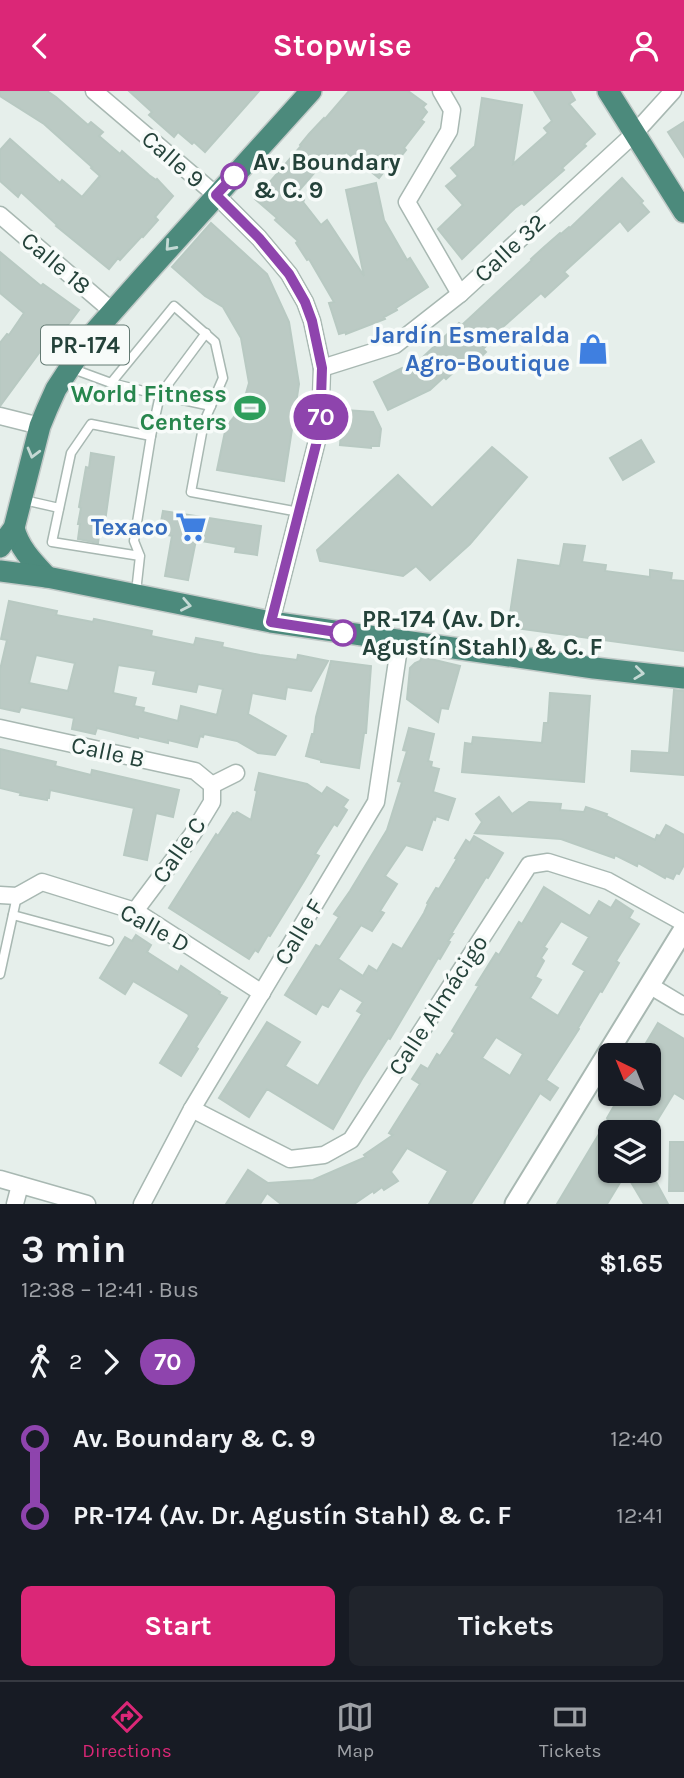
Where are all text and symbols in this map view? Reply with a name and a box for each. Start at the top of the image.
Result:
icon: back [21,27,59,65]
text: Stopwise [272,27,412,64]
icon: person [625,27,663,65]
street label: Calle 9 [136,124,210,194]
place label: Av. Boundary & C. 9 [253,148,401,204]
marker: Av. Boundary & C. 9 [221,163,247,189]
street label: Calle 32 [468,208,552,288]
street label: Calle 18 [16,226,96,300]
one-way arrow [166,238,179,251]
place label: Jardín Esmeralda Agro-Boutique [370,321,570,377]
road number: PR-174 [41,325,129,365]
shop icon: Jardín Esmeralda Agro-Boutique [576,332,610,366]
place label: World Fitness Centers [71,380,227,436]
sports icon: World Fitness Centers [233,391,267,425]
line badge: 70 [290,394,352,440]
text: 70 [307,403,335,431]
one-way arrow [27,447,41,459]
supermarket icon: Texaco [174,510,208,544]
place label: Texaco [91,513,168,541]
one-way arrow [180,597,192,612]
place label: PR-174 (Av. Dr. Agustín Stahl) & C. F [362,605,603,661]
marker: PR-174 (Av. Dr. Agustín Stahl) & C. F [330,620,356,646]
one-way arrow [634,665,645,680]
street label: Calle B [69,731,147,773]
street label: Calle C [146,812,212,888]
street label: Calle F [268,894,330,970]
street label: Calle D [115,898,195,958]
street label: Calle Almácigo [382,930,494,1080]
north arrow [598,1043,662,1106]
map controls [598,1043,661,1183]
button: layers [598,1120,661,1183]
text: 3 min [21,1227,126,1272]
text: $1.65 [599,1248,663,1279]
text: 12:38 – 12:41 · Bus [21,1276,199,1303]
icon: walk [21,1343,59,1381]
icon: forward [92,1343,130,1381]
text: 2 [69,1348,82,1375]
text: 70 [154,1348,181,1376]
text: Av. Boundary & C. 9 [73,1423,316,1454]
text: 12:40 [610,1425,663,1452]
text: PR-174 (Av. Dr. Agustín Stahl) & C. F [73,1500,511,1531]
text: 12:41 [616,1502,663,1529]
button: Start [21,1586,335,1666]
button: Tickets [349,1586,663,1666]
tab: Directions [82,1698,172,1762]
tab: Map [336,1698,374,1762]
tab: Tickets [539,1698,602,1762]

